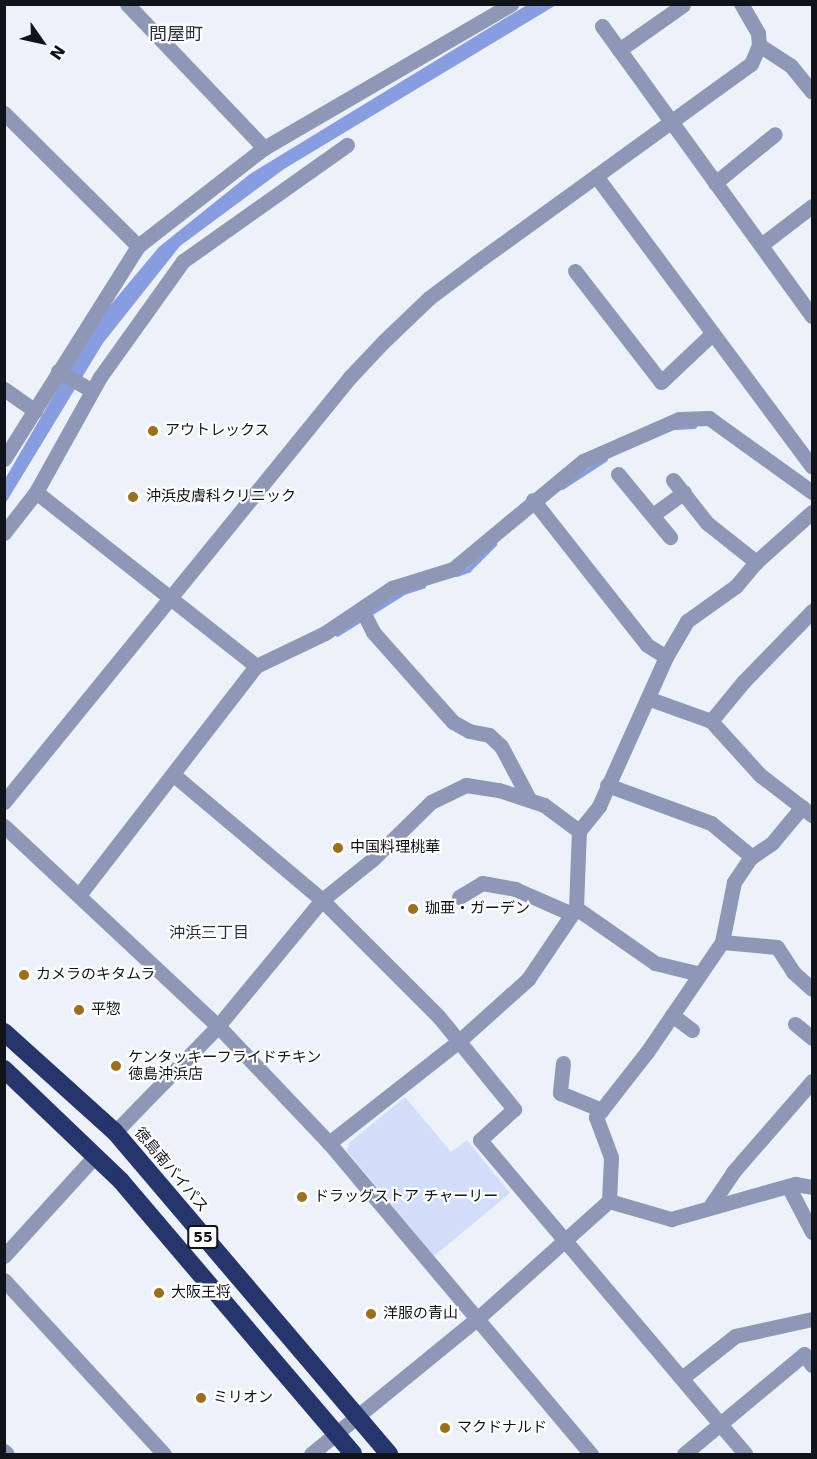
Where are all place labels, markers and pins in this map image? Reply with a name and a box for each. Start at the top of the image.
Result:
place label: アウトレックス [165,422,270,440]
marker: アウトレックス [146,424,160,438]
marker: 沖浜皮膚科クリニック [124,488,142,506]
place label: 沖浜皮膚科クリニック [146,488,296,506]
place label: 中国料理桃華 [350,839,440,857]
marker: 中国料理桃華 [331,841,345,855]
place label: 珈亜・ガーデン [425,900,530,918]
marker: 珈亜・ガーデン [406,902,420,916]
place label: カメラのキタムラ [36,966,156,984]
marker: カメラのキタムラ [17,968,31,982]
place label: 平惣 [91,1001,121,1019]
marker: 平惣 [72,1003,86,1017]
place label: ケンタッキーフライドチキン 徳島沖浜店 [128,1048,323,1083]
marker: ケンタッキーフライドチキン 徳島沖浜店 [109,1059,123,1073]
place label: ドラッグストア チャーリー [314,1188,499,1206]
marker: ドラッグストア チャーリー [295,1190,309,1204]
place label: 大阪王将 [171,1284,231,1302]
marker: 大阪王将 [152,1286,166,1300]
place label: 洋服の青山 [383,1305,458,1323]
marker: 洋服の青山 [364,1307,378,1321]
place label: ミリオン [213,1389,273,1407]
marker: ミリオン [194,1391,208,1405]
place label: マクドナルド [457,1419,547,1437]
marker: マクドナルド [438,1421,452,1435]

